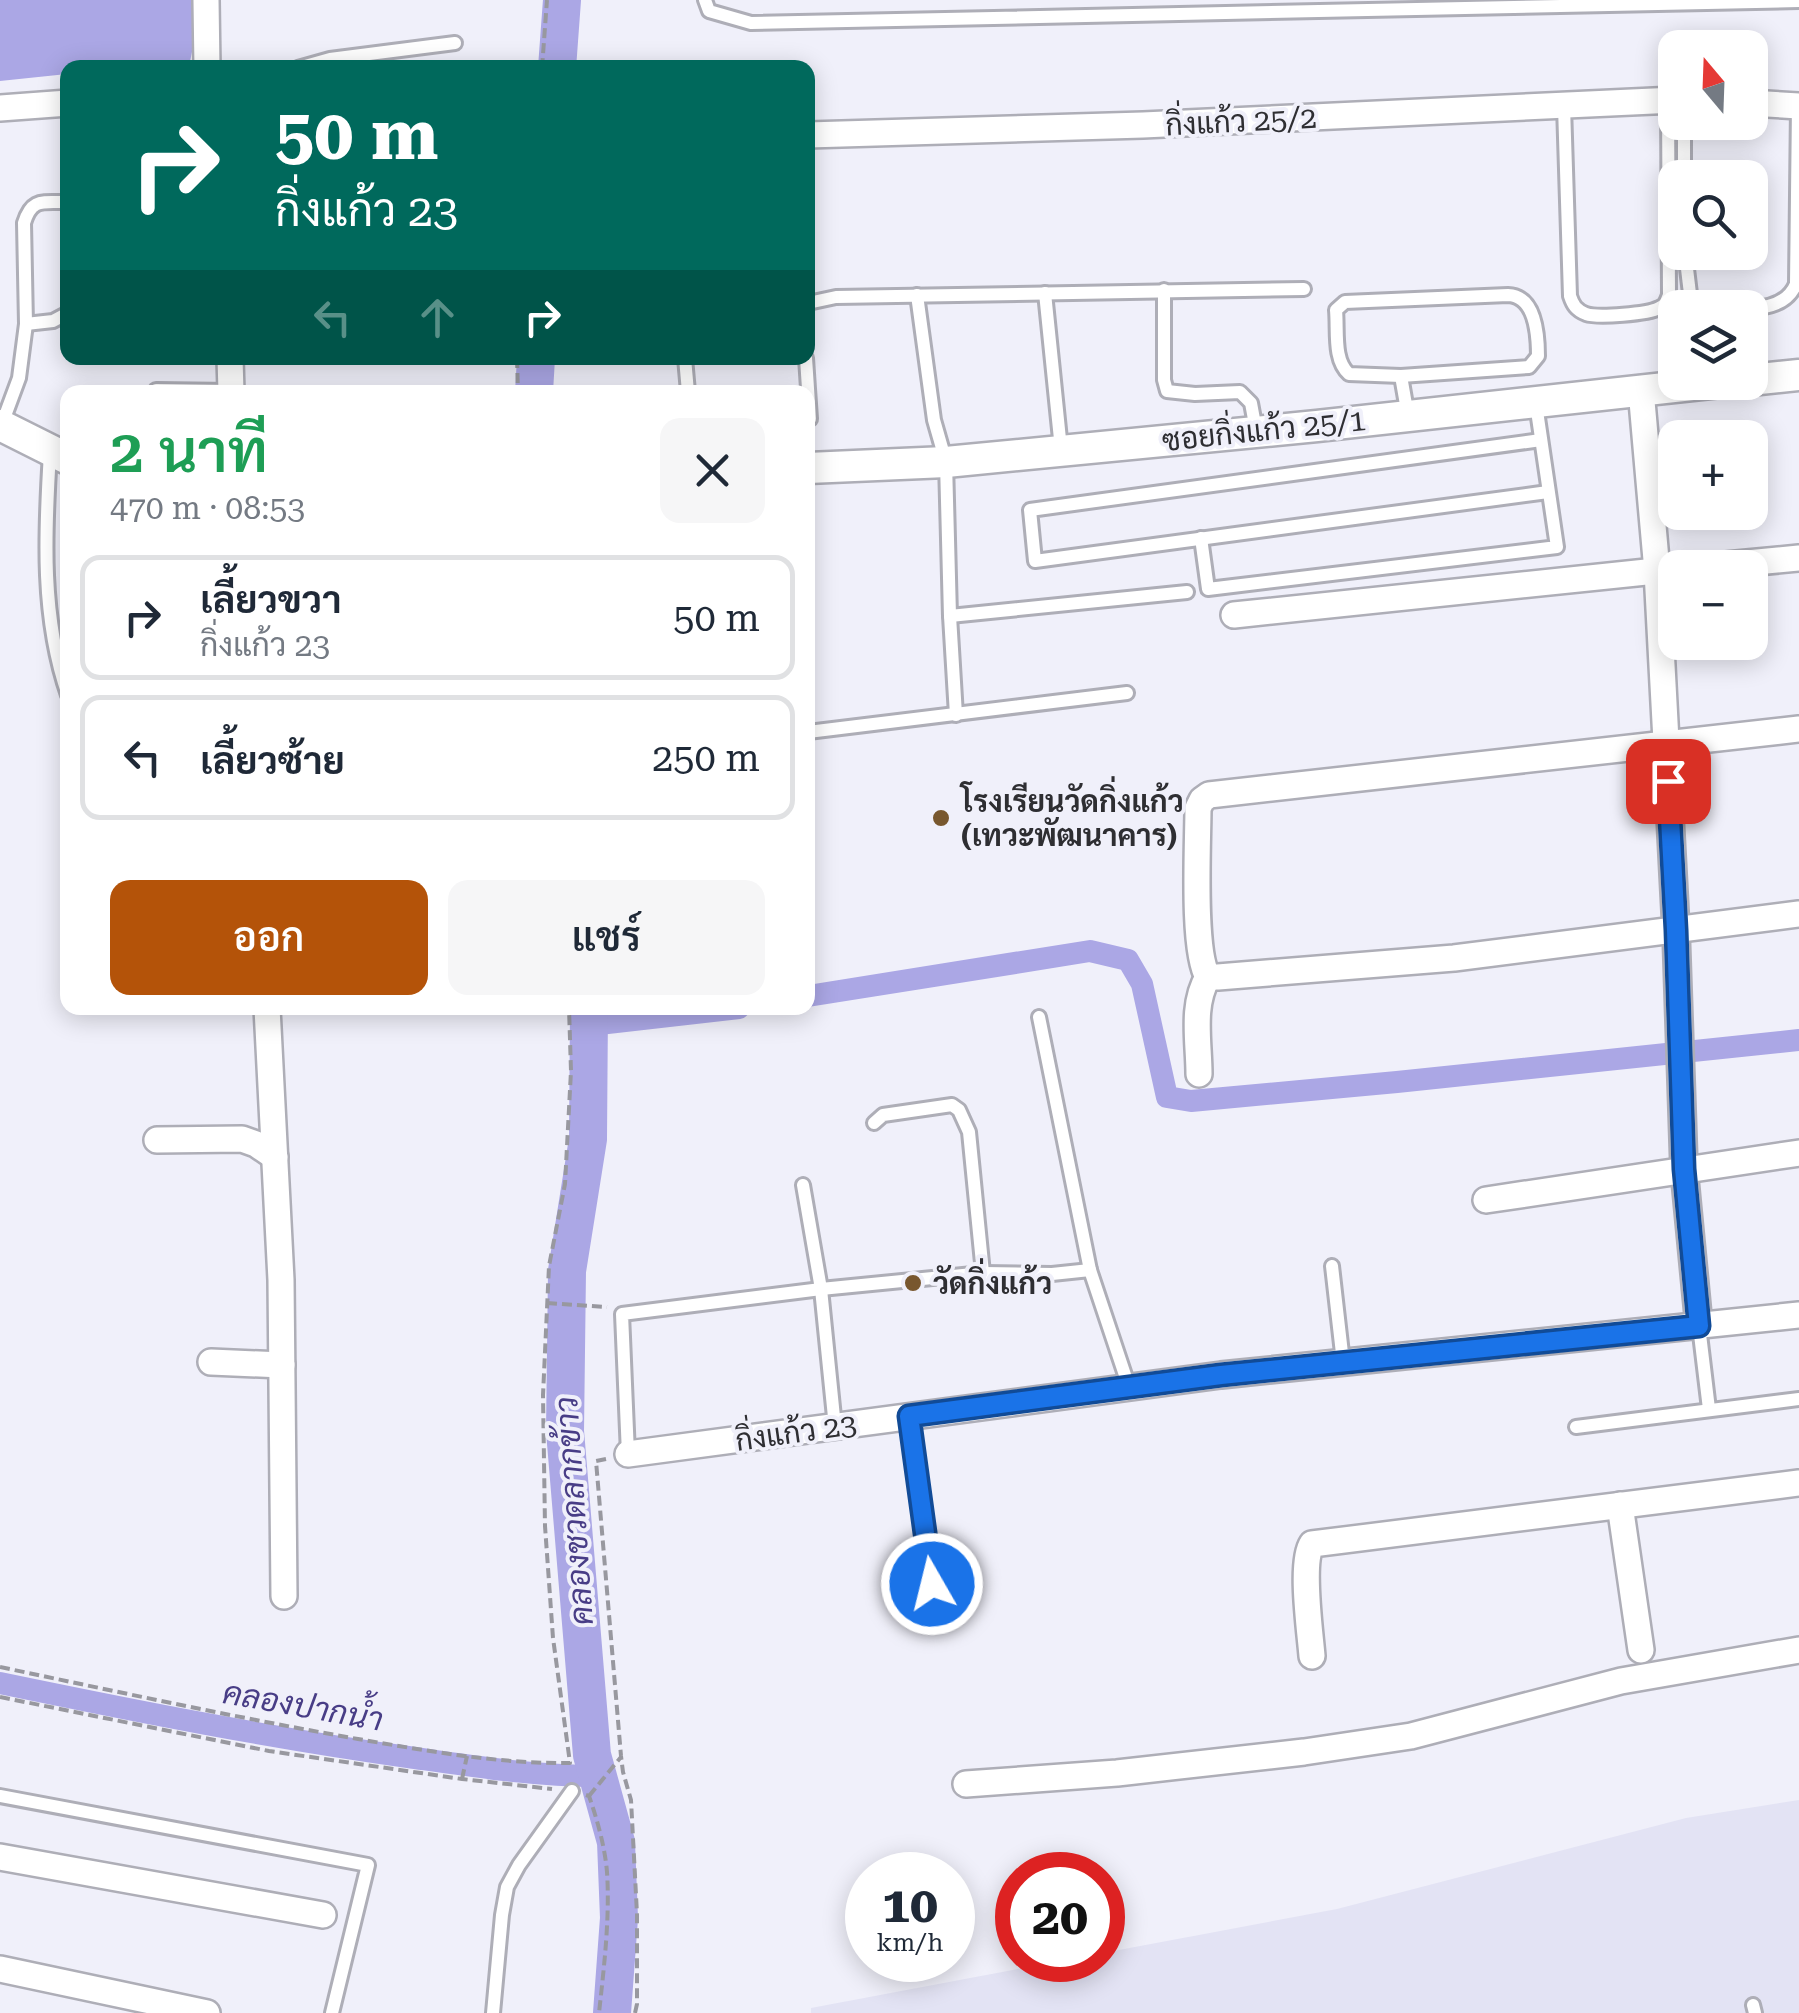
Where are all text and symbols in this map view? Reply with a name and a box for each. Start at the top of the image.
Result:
north arrow [1658,30,1768,140]
map controls [1658,30,1768,660]
street label: กิ่งแก้ว 25/2 [1164,93,1318,142]
text: 50 m [275,94,439,176]
icon: right [110,100,240,230]
button: search [1658,160,1768,270]
text: กิ่งแก้ว 23 [275,184,458,237]
icon: left [305,290,360,345]
icon: ahead [410,290,465,345]
icon: right [515,290,570,345]
button: layers [1658,290,1768,400]
street label: ซอยกิ่งแก้ว 25/1 [1160,395,1368,458]
text: 2 นาที [110,416,268,487]
button: close [660,418,765,523]
button: + [1658,420,1768,530]
text: 470 m · 08:53 [110,489,305,527]
button: − [1658,550,1768,660]
text: เลี้ยวขวา [200,578,342,622]
icon: right [115,590,170,645]
text: 50 m [673,596,760,640]
text: กิ่งแก้ว 23 [200,626,330,664]
icon: left [115,730,170,785]
text: 250 m [652,736,760,780]
text: เลี้ยวซ้าย [200,739,345,783]
pin [1626,739,1711,824]
icon: arrive [1641,754,1696,809]
place label: โรงเรียนวัดกิ่งแก้ว (เทวะพัฒนาคาร) [959,776,1184,853]
marker: โรงเรียนวัดกิ่งแก้ว (เทวะพัฒนาคาร) [930,807,952,829]
button: ออก [110,880,428,995]
button: แชร์ [448,880,765,995]
place label: วัดกิ่งแก้ว [933,1258,1052,1301]
marker: วัดกิ่งแก้ว [902,1272,924,1294]
water label: คลองชวดลากข้าว [545,1395,601,1627]
street label: กิ่งแก้ว 23 [732,1400,859,1458]
position arrow [880,1532,984,1636]
water label: คลองปากน้ำ [220,1663,388,1739]
speed limit sign: 20 [995,1852,1125,1982]
text: 10 [882,1876,938,1934]
text: km/h [877,1928,943,1957]

